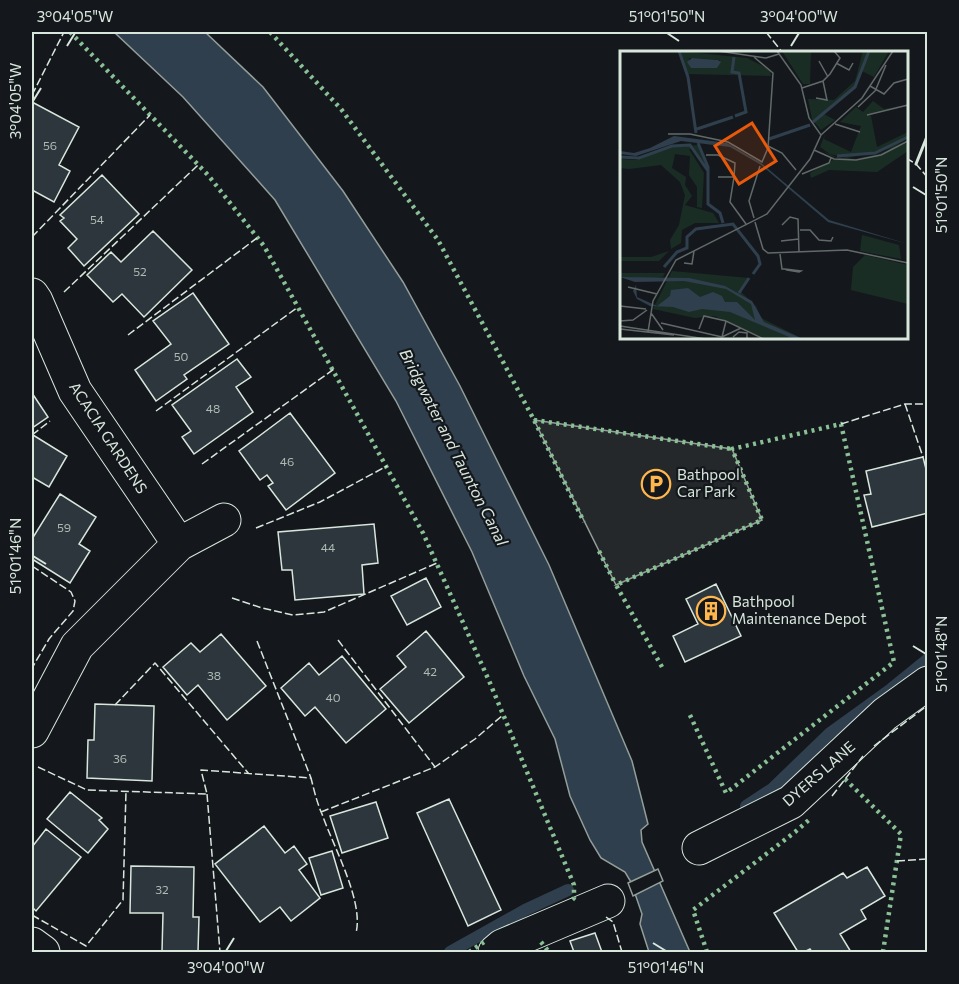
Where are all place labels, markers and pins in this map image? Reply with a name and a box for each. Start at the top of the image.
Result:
place label: Bathpool Car Park [677,465,740,500]
parking icon: Bathpool Car Park [640,468,672,500]
place label: Bathpool Maintenance Depot [732,592,867,627]
building icon: Bathpool Maintenance Depot [695,595,727,627]

